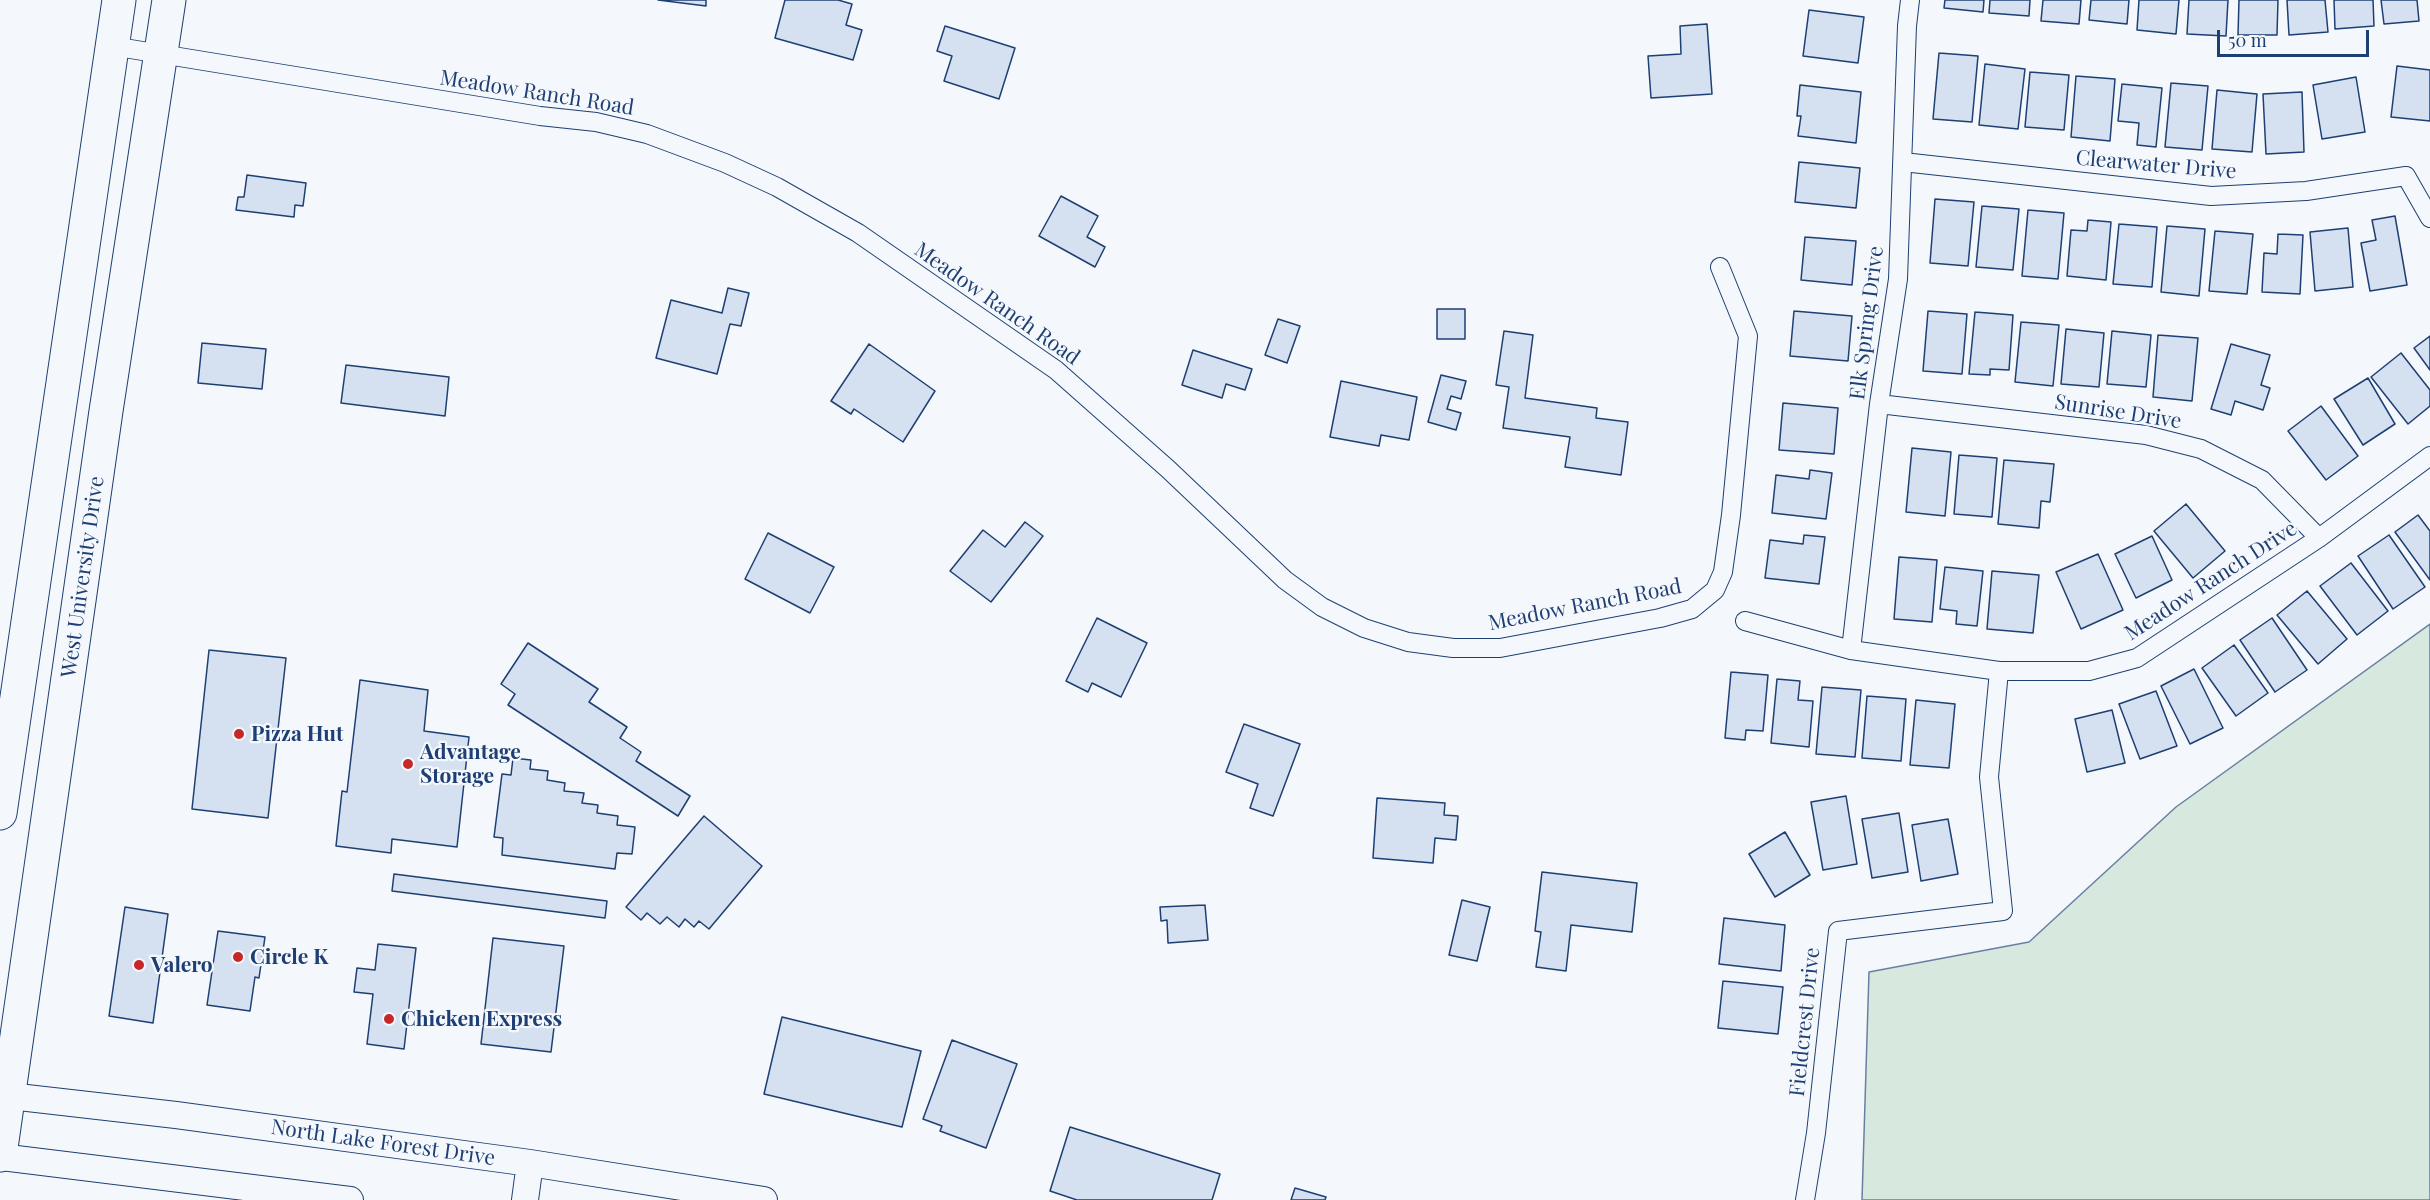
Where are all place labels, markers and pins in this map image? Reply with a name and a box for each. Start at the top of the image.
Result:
place label: Pizza Hut [251,721,343,747]
marker: Pizza Hut [232,727,246,741]
place label: Advantage Storage [420,739,521,789]
marker: Advantage Storage [401,757,415,771]
place label: Circle K [250,944,328,970]
marker: Circle K [231,950,245,964]
place label: Valero [151,952,213,978]
marker: Valero [132,958,146,972]
place label: Chicken Express [401,1006,562,1032]
marker: Chicken Express [382,1012,396,1026]

